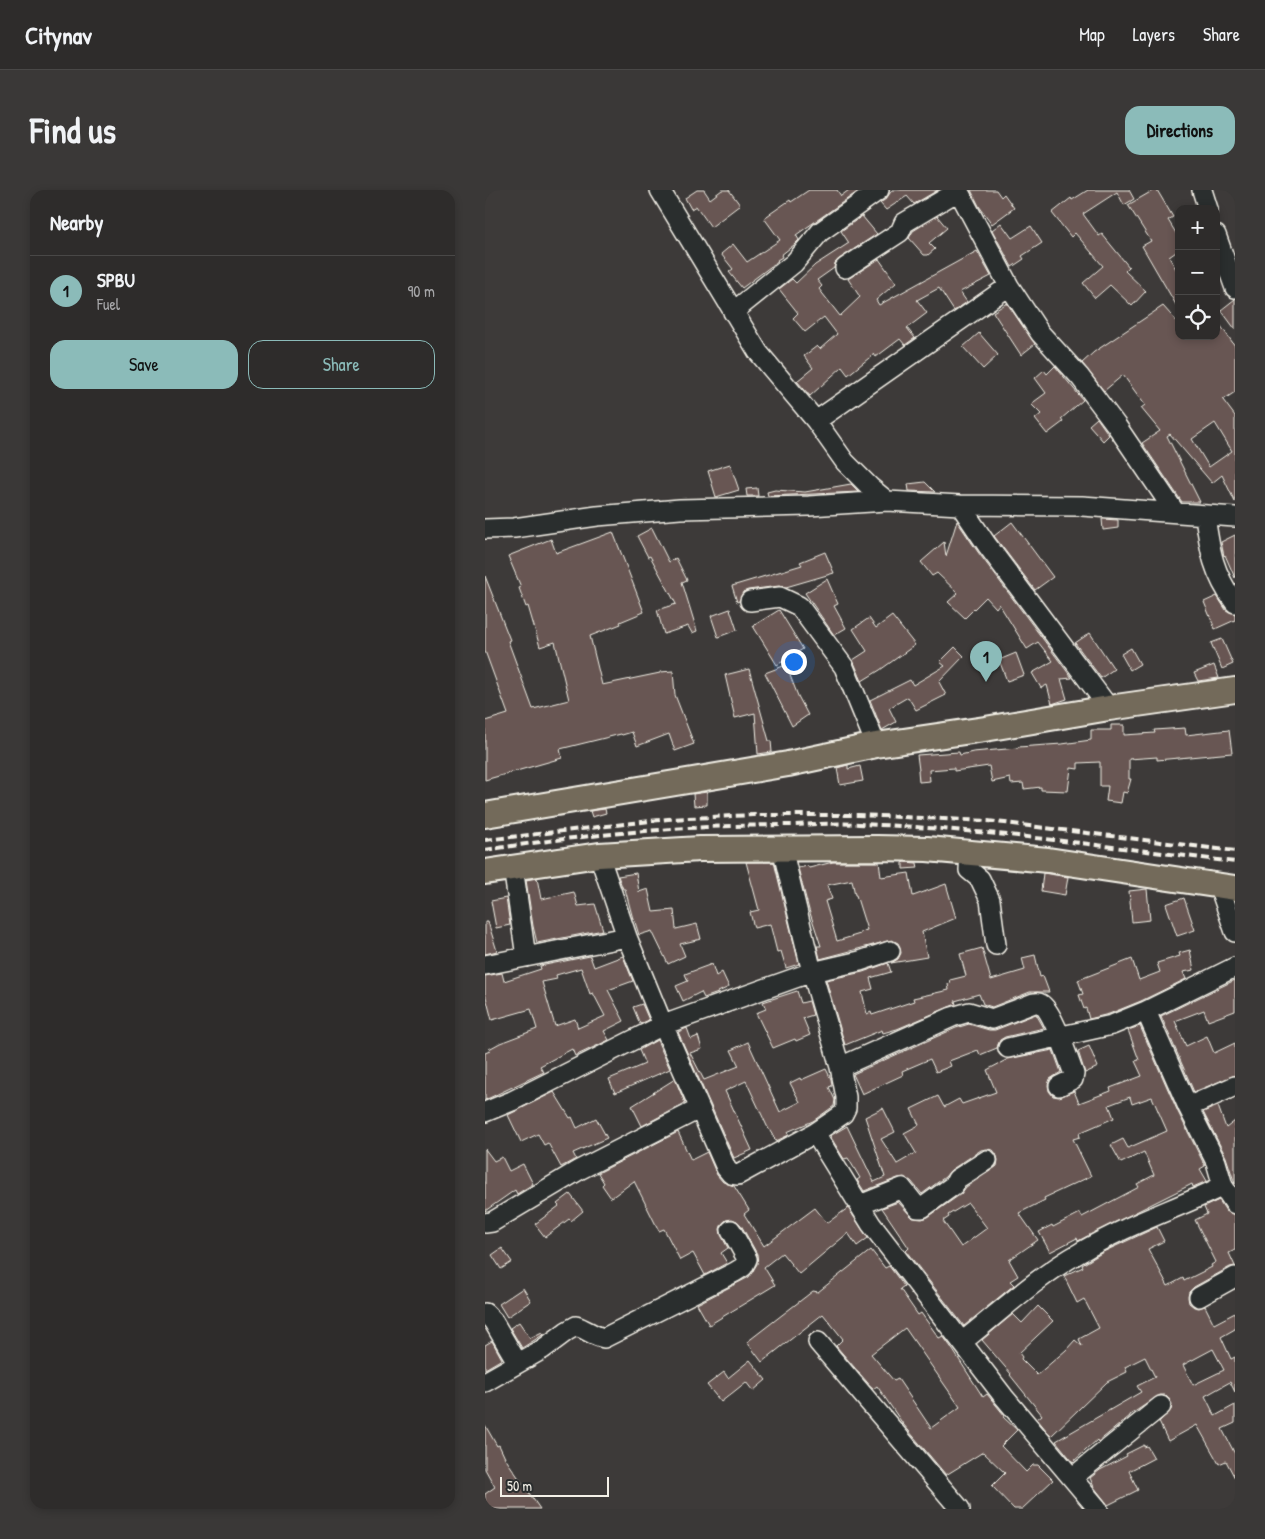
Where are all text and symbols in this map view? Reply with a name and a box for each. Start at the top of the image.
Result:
text: Citynav [25,19,92,51]
text: Map [1079,22,1105,47]
text: Layers [1133,22,1175,47]
text: Share [1203,22,1240,47]
button: Directions [1125,106,1235,155]
text: Find us [30,107,116,154]
map controls [1175,205,1220,340]
button: + [1175,205,1220,250]
text: Nearby [50,208,103,237]
button: − [1175,250,1220,295]
text: SPBU [97,267,135,293]
text: 1 [63,280,69,302]
text: 90 m [407,280,435,302]
text: Fuel [97,293,120,315]
button: locate [1175,295,1220,340]
button: Save [50,340,238,389]
button: Share [248,340,435,389]
pin: 1 [970,641,1002,682]
your location [781,649,807,675]
scale bar [500,1474,609,1497]
text: 50 m [507,1476,532,1495]

